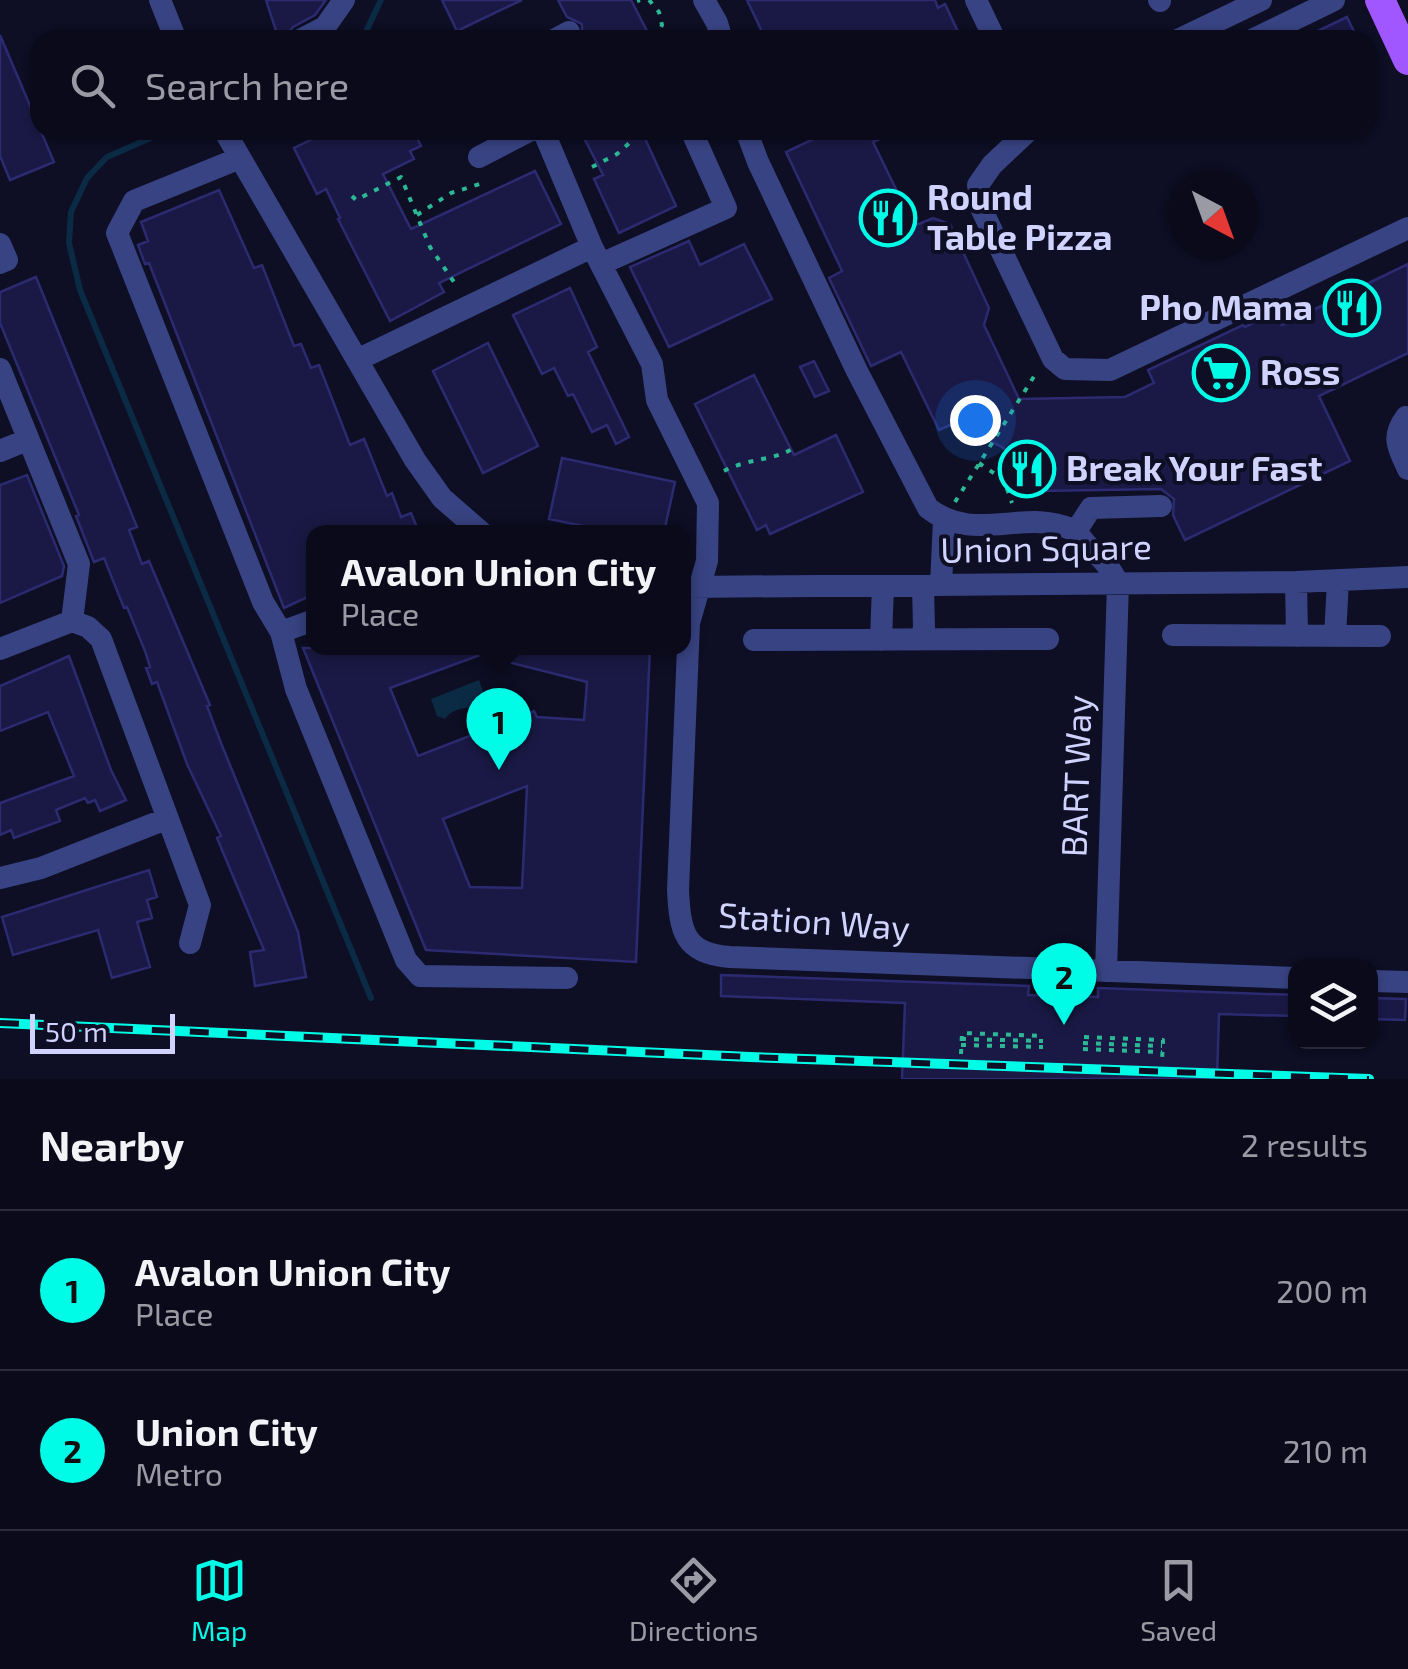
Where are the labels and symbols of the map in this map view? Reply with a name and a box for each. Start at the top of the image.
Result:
north arrow [1168,170,1258,260]
place label: Round Table Pizza [927,175,1113,257]
restaurant icon: Round Table Pizza [858,188,918,248]
restaurant icon: Pho Mama [1322,278,1382,338]
place label: Pho Mama [1139,285,1313,327]
supermarket icon: Ross [1191,343,1251,403]
place label: Ross [1260,350,1340,392]
your location [950,395,1001,446]
restaurant icon: Break Your Fast [997,439,1057,499]
place label: Break Your Fast [1066,446,1322,488]
street label: Union Square [940,524,1152,570]
pin: 1 [466,688,532,770]
street label: BART Way [1051,694,1099,858]
street label: Station Way [717,892,911,948]
pin: 2 [1032,942,1096,1025]
scale bar [30,1009,175,1054]

